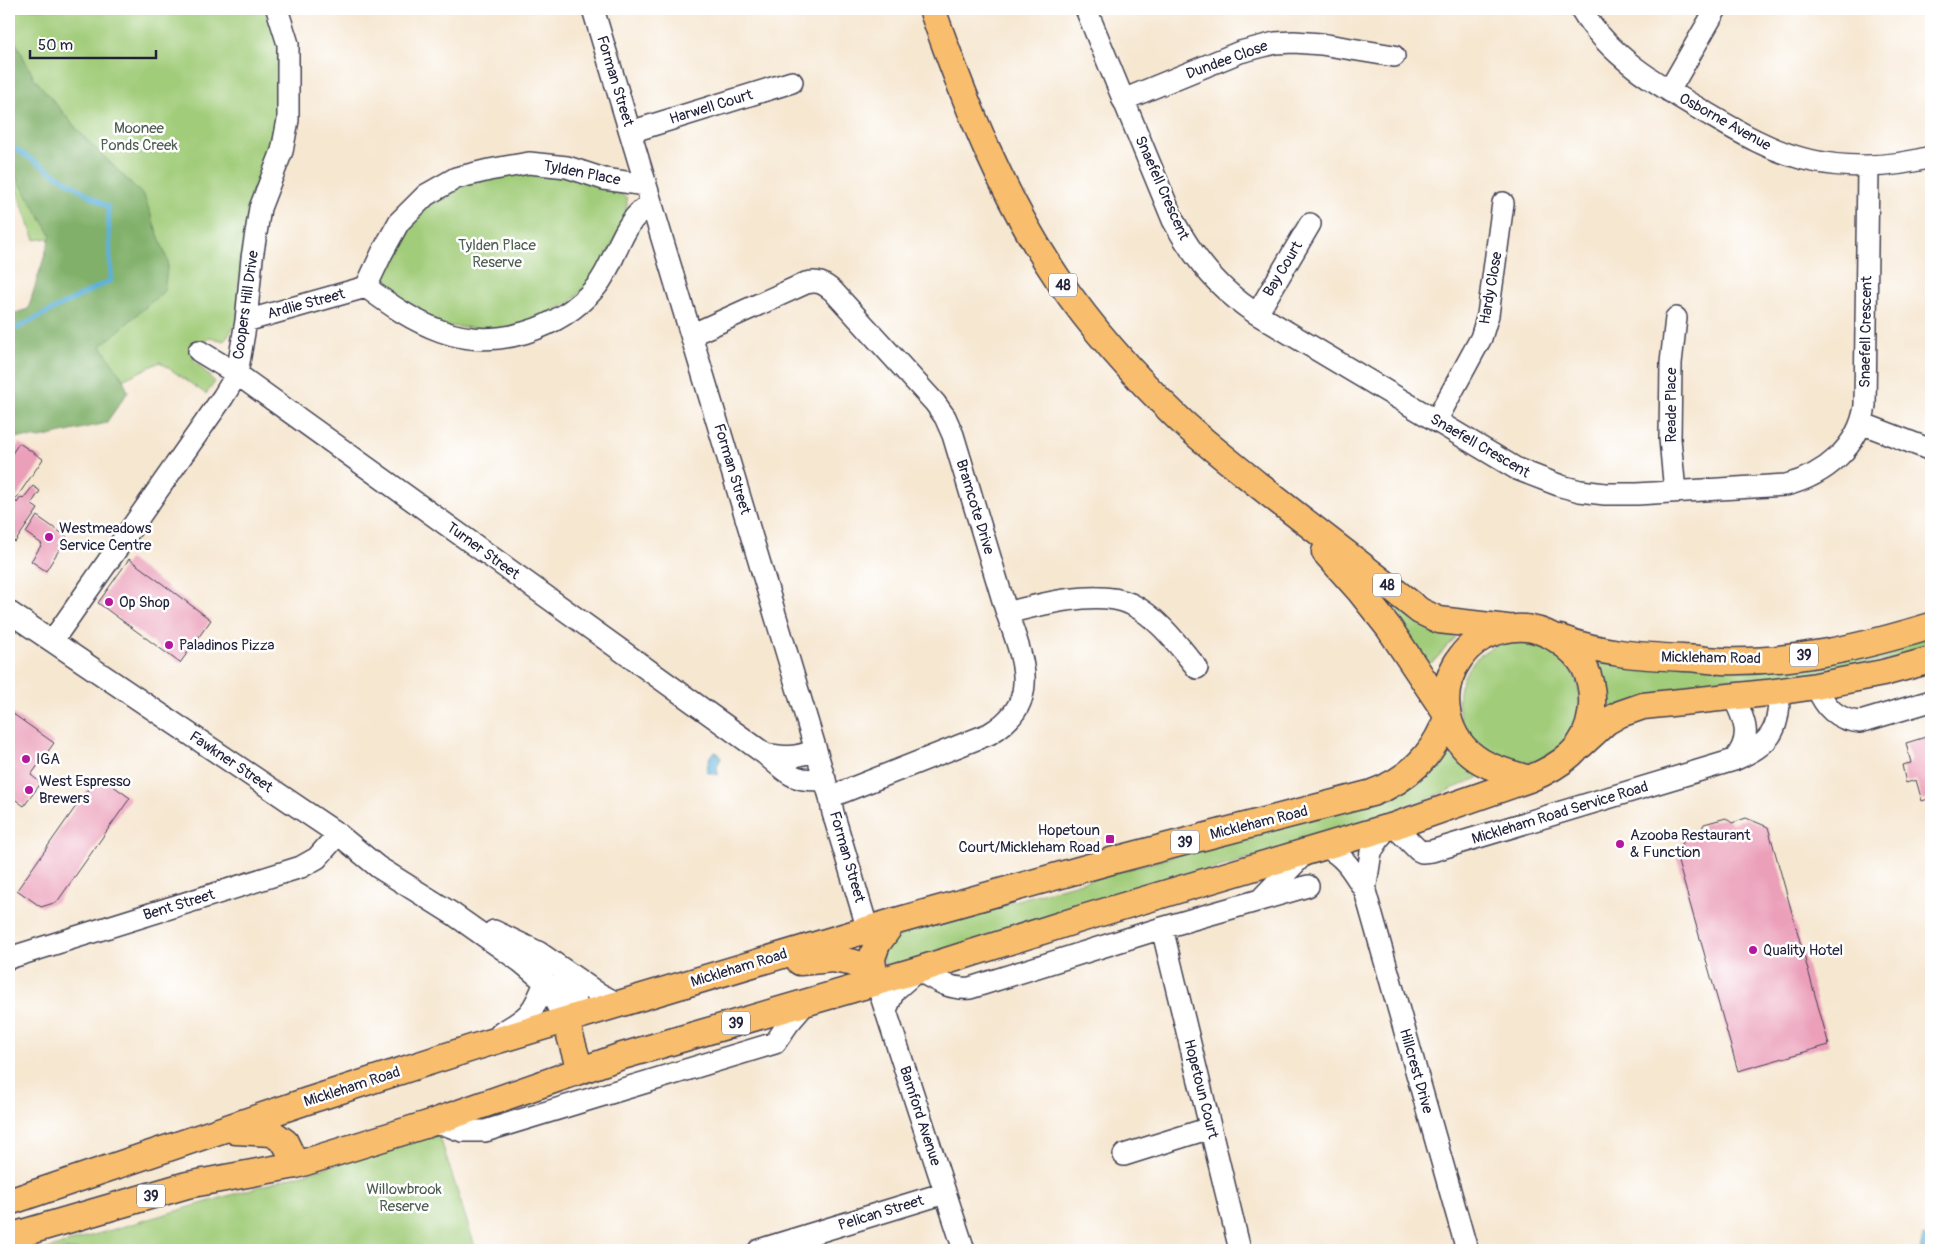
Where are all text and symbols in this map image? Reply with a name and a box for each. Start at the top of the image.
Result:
scale bar [30,28,156,60]
street label: Forman Street [592,33,638,130]
text: 50 m [38,36,73,55]
street label: Dundee Close [1183,36,1271,84]
street label: Harwell Court [667,85,756,129]
street label: Osborne Avenue [1676,89,1775,155]
park label: Moonee Ponds Creek [100,119,178,155]
street label: Snaefell Crescent [1131,133,1194,244]
street label: Tylden Place [542,156,623,190]
park label: Tylden Place Reserve [458,236,537,272]
street label: Bay Court [1259,237,1307,300]
street label: Coopers Hill Drive [229,249,263,361]
street label: Hardy Close [1475,250,1507,326]
road number: 48 [1049,274,1077,296]
street label: Snaefell Crescent [1856,275,1876,388]
street label: Ardlie Street [265,284,348,323]
street label: Reade Place [1662,367,1681,443]
street label: Snaefell Crescent [1427,410,1534,483]
street label: Forman Street [709,421,755,518]
street label: Bramcote Drive [952,457,999,557]
street label: Turner Street [443,518,524,585]
place label: Westmeadows Service Centre [59,519,152,555]
marker: Westmeadows Service Centre [43,531,55,543]
road number: 48 [1373,574,1401,596]
place label: Op Shop [119,593,170,612]
marker: Op Shop [103,596,115,608]
place label: Paladinos Pizza [179,636,274,655]
marker: Paladinos Pizza [163,639,175,651]
road number: 39 [1790,644,1818,666]
street label: Mickleham Road [1661,648,1761,668]
street label: Fawkner Street [186,727,277,797]
place label: IGA [36,750,60,769]
marker: IGA [20,753,32,765]
place label: West Espresso Brewers [39,772,131,808]
street label: Mickleham Road Service Road [1469,777,1651,849]
marker: West Espresso Brewers [23,784,35,796]
street label: Mickleham Road [1208,802,1310,844]
street label: Forman Street [825,809,869,906]
place label: Hopetoun Court/Mickleham Road [958,821,1100,857]
place label: Azooba Restaurant & Function [1630,826,1751,862]
road number: 39 [1171,830,1199,854]
marker: Hopetoun Court/Mickleham Road [1104,833,1116,845]
marker: Azooba Restaurant & Function [1614,838,1626,850]
street label: Bent Street [141,885,218,925]
place label: Quality Hotel [1763,941,1843,960]
street label: Mickleham Road [688,944,790,992]
marker: Quality Hotel [1747,944,1759,956]
road number: 39 [722,1011,750,1034]
street label: Hillcrest Drive [1395,1026,1437,1116]
street label: Hopetoun Court [1179,1037,1223,1142]
street label: Mickleham Road [302,1063,402,1111]
street label: Bamford Avenue [895,1064,945,1169]
park label: Willowbrook Reserve [366,1180,442,1216]
road number: 39 [137,1184,165,1208]
street label: Pelican Street [836,1191,927,1235]

